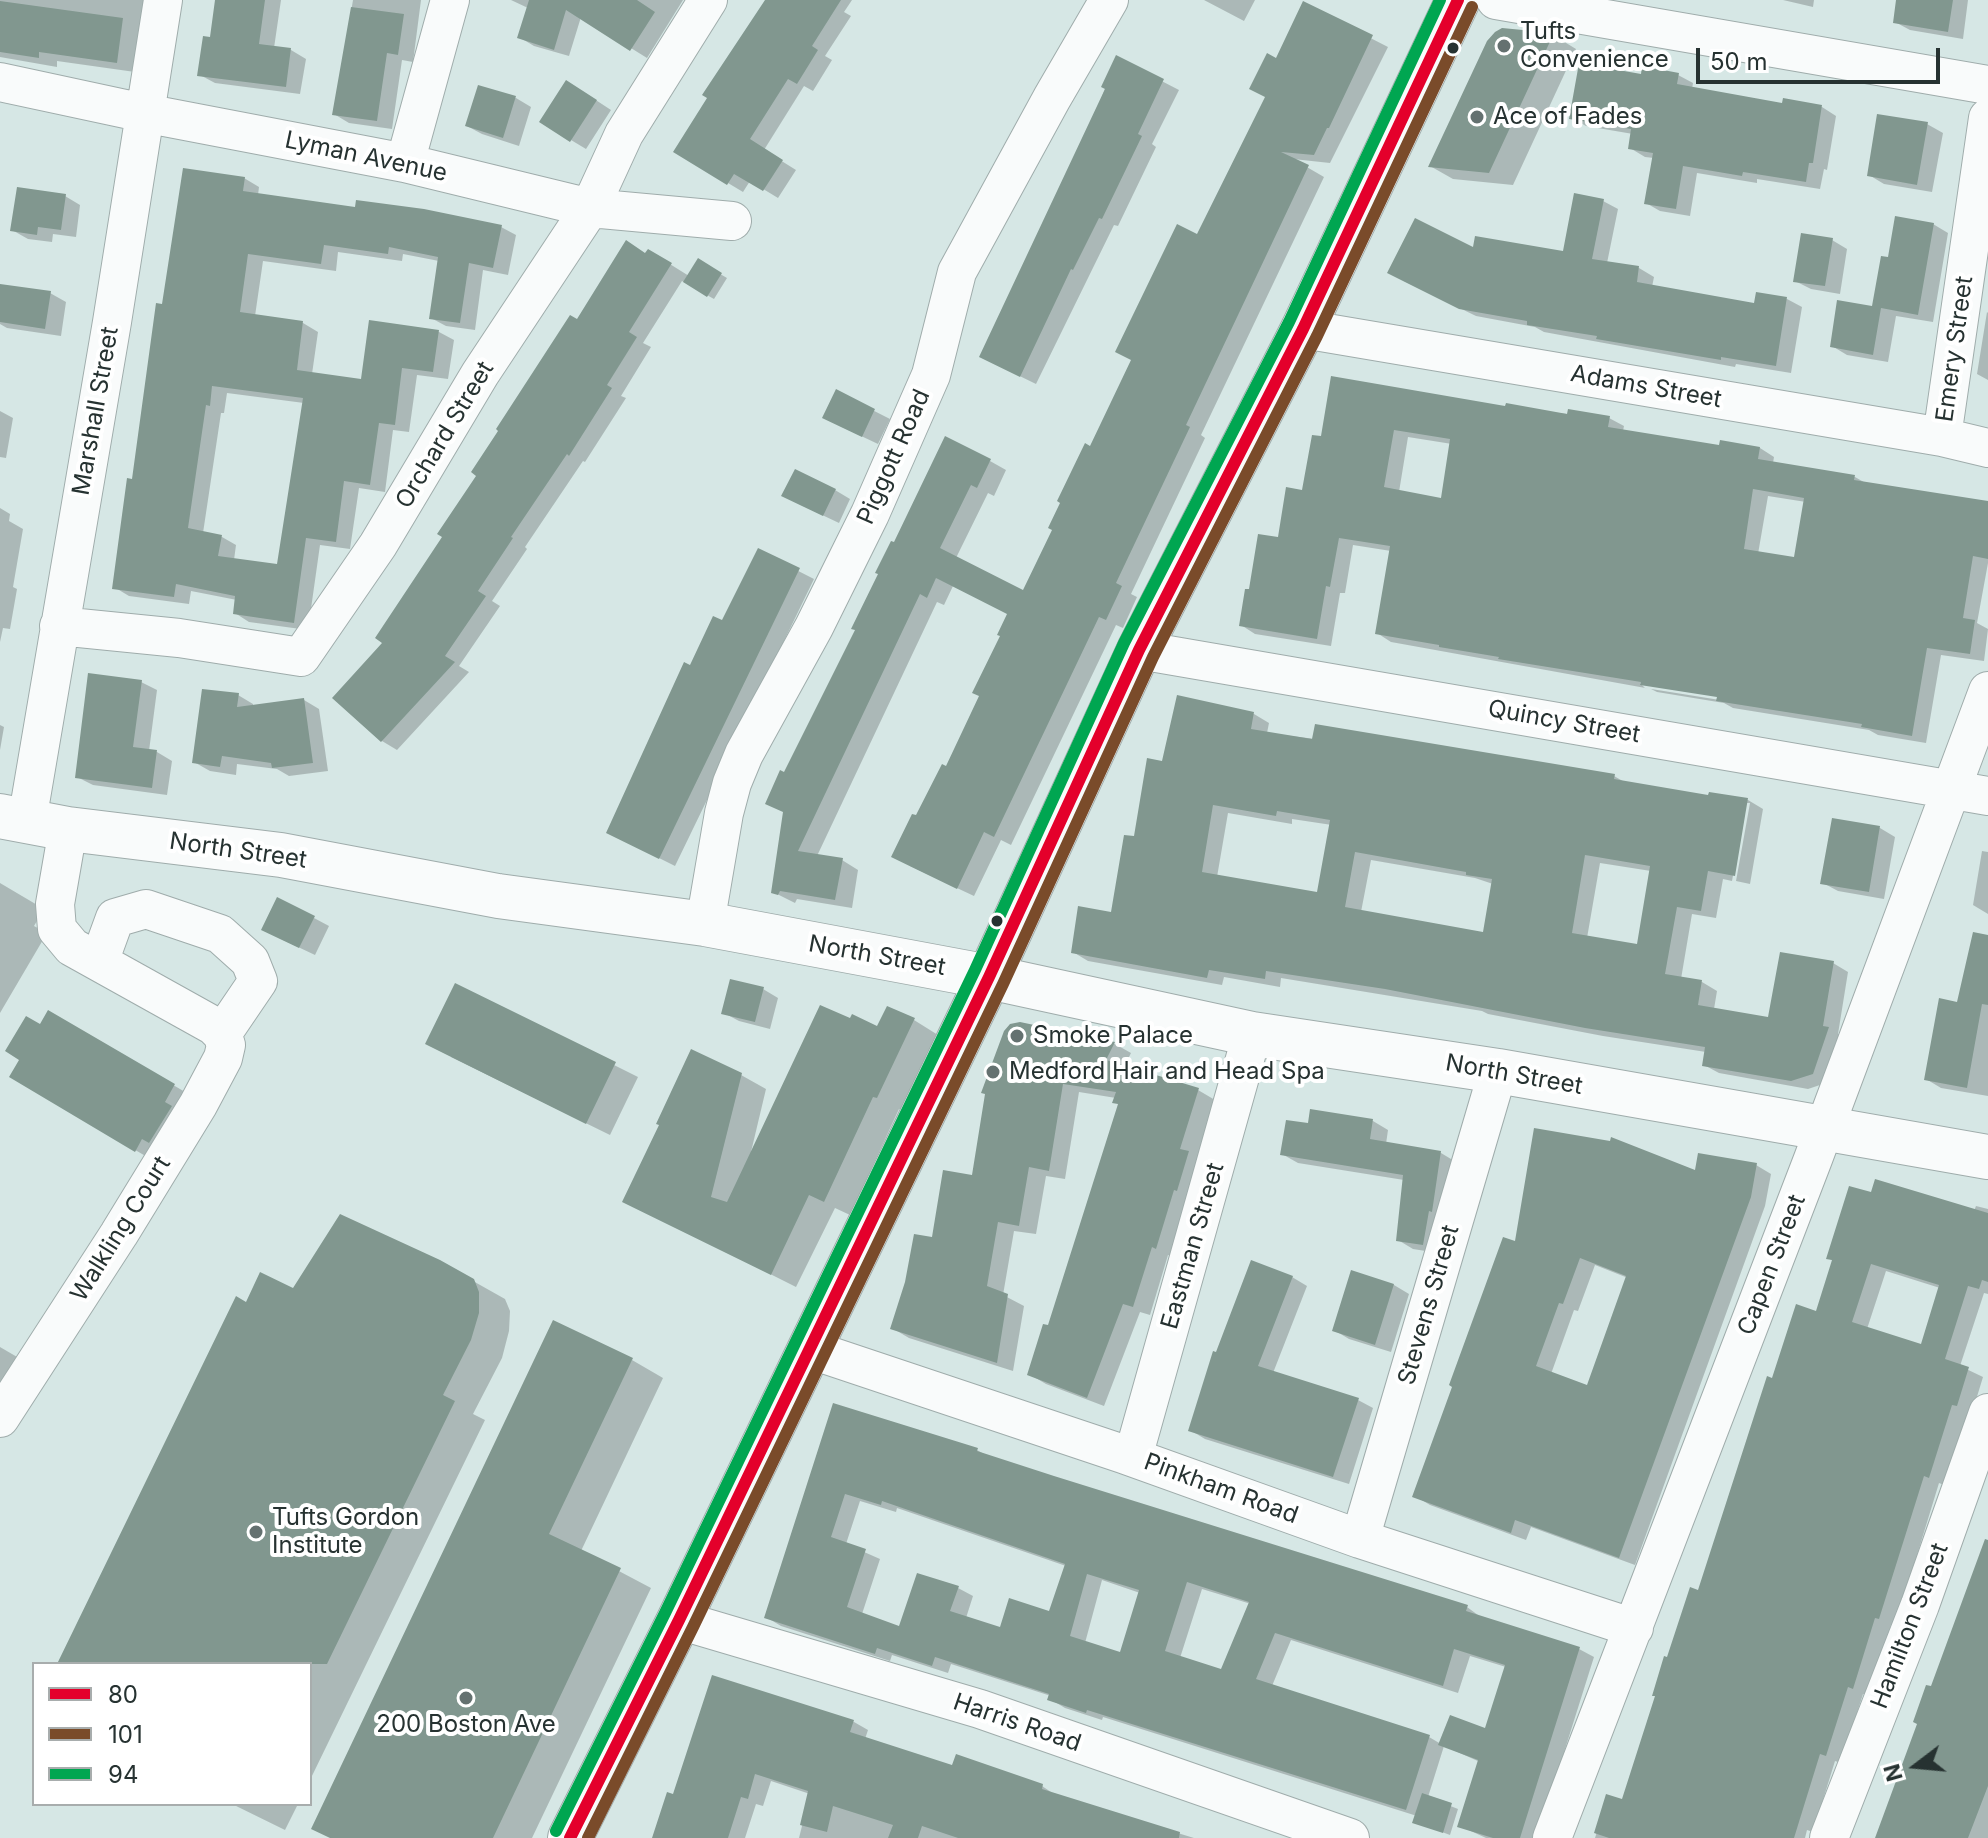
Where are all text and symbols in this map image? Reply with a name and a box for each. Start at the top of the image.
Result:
place label: Tufts Convenience [1520,18,1669,74]
scale bar [1700,32,1944,82]
marker: Tufts Convenience [1495,37,1513,55]
unlabelled marker [1445,40,1461,56]
text: 50 m [1710,47,1768,76]
place label: Ace of Fades [1493,103,1642,131]
marker: Ace of Fades [1468,108,1486,126]
street label: Lyman Avenue [282,126,450,188]
street label: Emery Street [1931,274,1979,424]
street label: Marshall Street [67,324,125,498]
street label: Orchard Street [390,356,500,514]
street label: Adams Street [1568,360,1724,414]
street label: Piggott Road [851,385,937,529]
street label: Quincy Street [1486,694,1642,750]
street label: North Street [167,827,309,875]
unlabelled marker [989,913,1005,929]
street label: North Street [806,930,948,982]
place label: Smoke Palace [1033,1022,1193,1050]
marker: Smoke Palace [1008,1027,1026,1045]
street label: North Street [1443,1049,1585,1101]
place label: Medford Hair and Head Spa [1009,1058,1325,1086]
marker: Medford Hair and Head Spa [984,1063,1002,1081]
street label: Walkling Court [65,1151,177,1307]
street label: Eastman Street [1156,1160,1230,1332]
street label: Capen Street [1732,1191,1812,1339]
street label: Stevens Street [1392,1222,1466,1388]
street label: Pinkham Road [1140,1448,1302,1530]
place label: Tufts Gordon Institute [272,1504,419,1560]
marker: Tufts Gordon Institute [247,1523,265,1541]
street label: Hamilton Street [1865,1539,1955,1713]
legend [32,1662,312,1806]
text: 80 [108,1680,138,1709]
street label: Harris Road [949,1688,1085,1758]
marker: 200 Boston Ave [457,1689,475,1707]
place label: 200 Boston Ave [376,1711,556,1739]
text: 101 [108,1720,143,1749]
north arrow [1876,1726,1956,1806]
text: 94 [108,1760,138,1789]
text: N [1878,1761,1908,1784]

